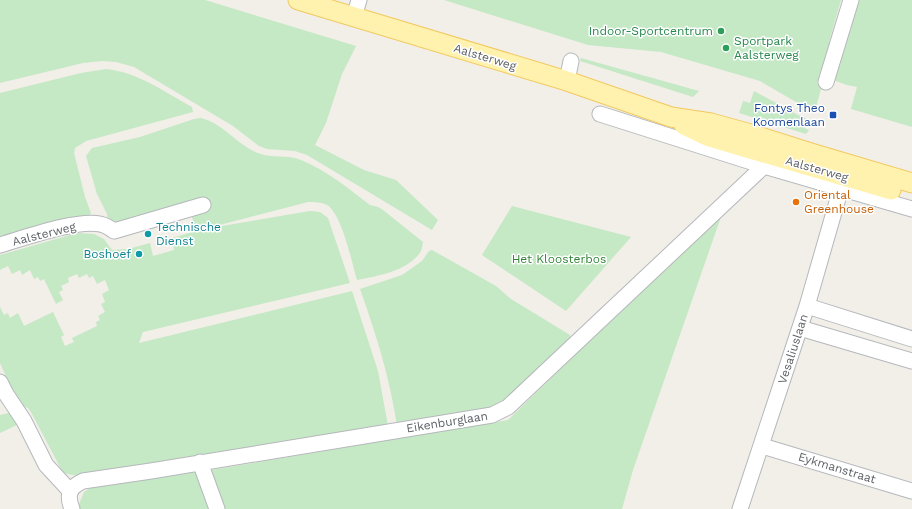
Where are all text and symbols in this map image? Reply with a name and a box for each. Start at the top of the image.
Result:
place label: Indoor-Sportcentrum [589,24,713,38]
marker: Indoor-Sportcentrum [716,26,726,36]
place label: Sportpark Aalsterweg [734,34,799,62]
street label: Aalsterweg [452,41,519,73]
marker: Sportpark Aalsterweg [721,43,731,53]
place label: Fontys Theo Koomenlaan [753,101,825,129]
marker: Fontys Theo Koomenlaan [828,110,838,120]
street label: Aalsterweg [784,153,851,185]
place label: Oriental Greenhouse [804,188,874,216]
marker: Oriental Greenhouse [791,197,801,207]
street label: Aalsterweg [11,219,78,249]
place label: Technische Dienst [156,220,221,248]
marker: Technische Dienst [143,229,153,239]
place label: Boshoef [83,247,131,261]
marker: Boshoef [134,249,144,259]
park label: Het Kloosterbos [512,252,606,266]
street label: Vesaliuslaan [775,312,811,386]
street label: Eikenburglaan [405,409,489,435]
street label: Eykmanstraat [797,450,877,486]

